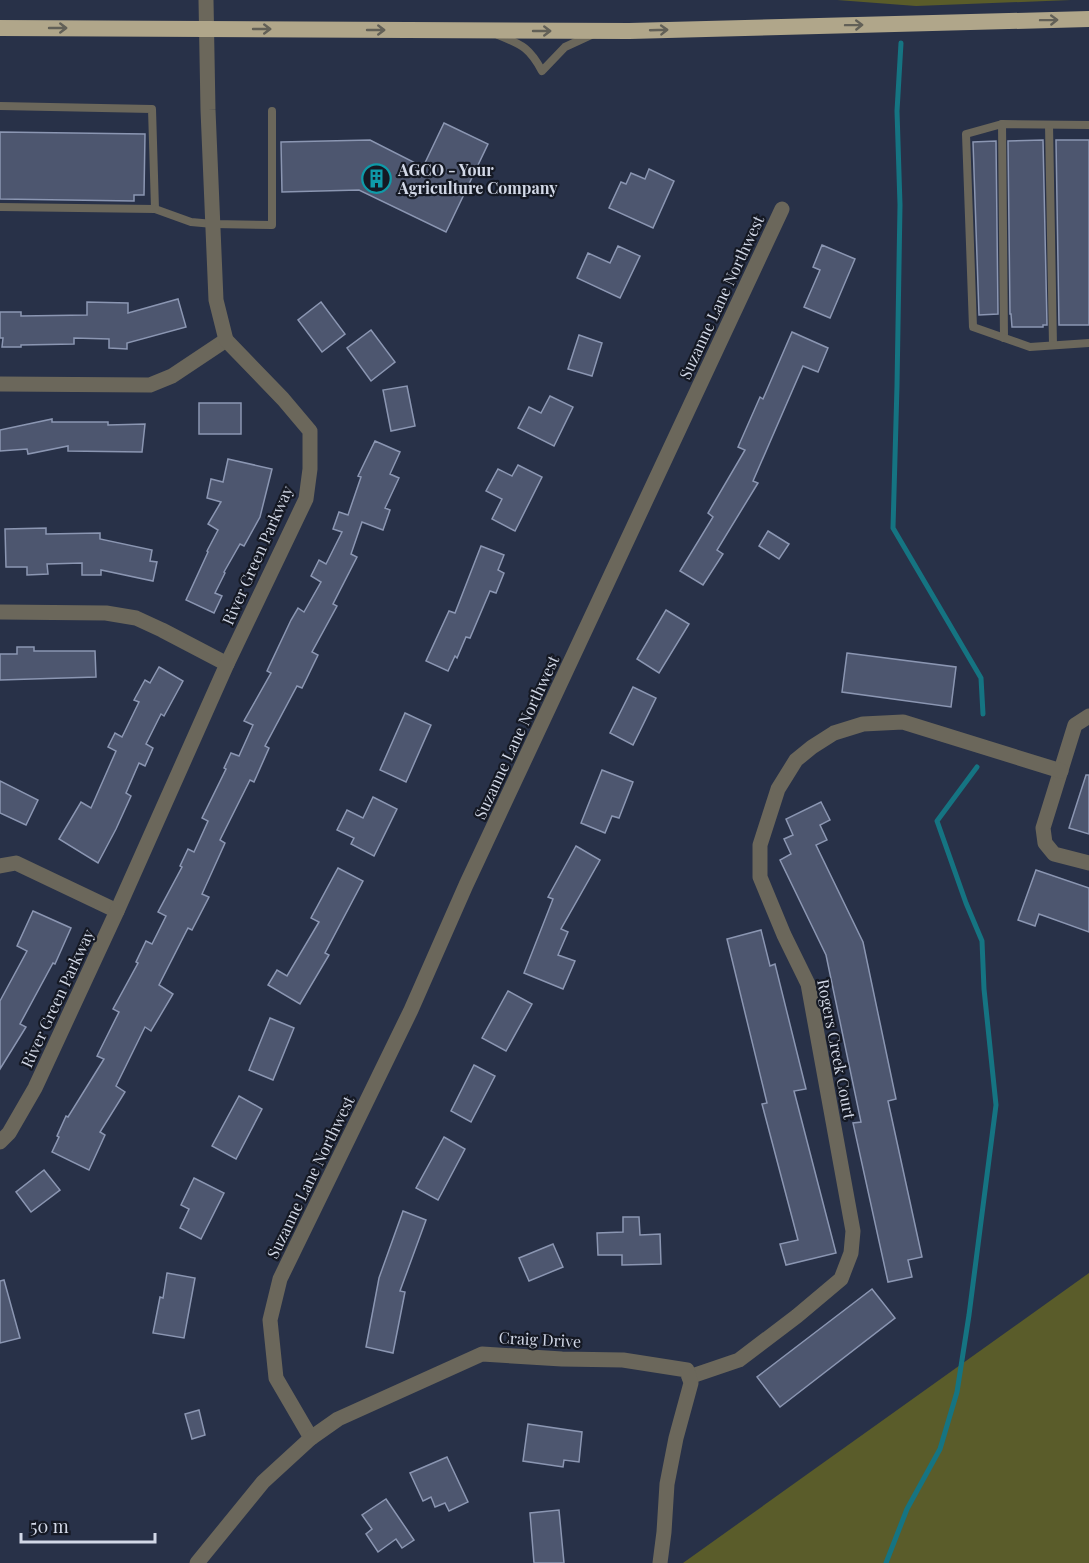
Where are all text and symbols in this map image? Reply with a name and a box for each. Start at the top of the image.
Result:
one-way arrow [1038,15,1058,26]
one-way arrow [843,19,863,31]
one-way arrow [48,22,68,34]
one-way arrow [251,23,271,35]
one-way arrow [365,24,385,36]
one-way arrow [648,24,668,36]
one-way arrow [532,25,552,37]
place label: AGCO - Your Agriculture Company [397,159,558,198]
building icon: AGCO - Your Agriculture Company [361,162,393,194]
street label: Suzanne Lane Northwest [674,211,768,382]
street label: River Green Parkway [217,482,297,628]
street label: Suzanne Lane Northwest [469,651,563,822]
street label: River Green Parkway [16,925,98,1071]
street label: Rogers Creek Court [813,977,861,1121]
street label: Suzanne Lane Northwest [261,1092,359,1262]
street label: Craig Drive [498,1326,582,1352]
scale bar [21,1506,154,1544]
text: 50 m [30,1514,69,1538]

